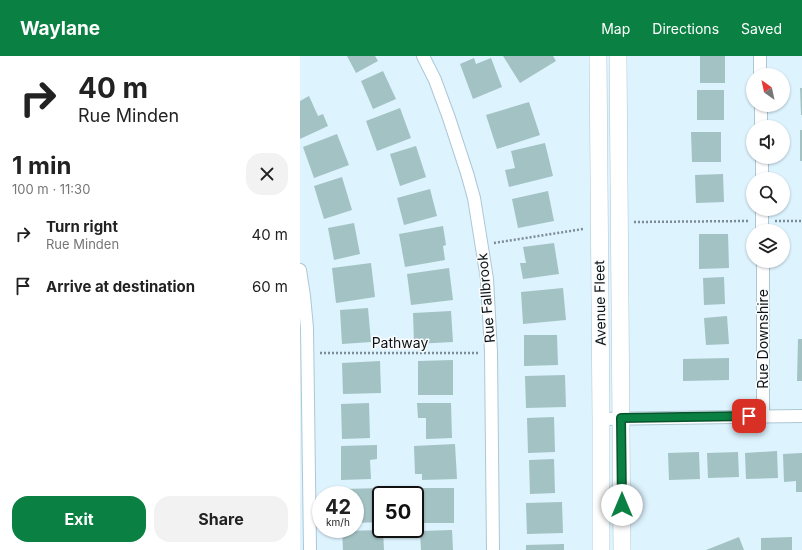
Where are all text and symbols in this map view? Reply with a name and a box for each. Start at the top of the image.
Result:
text: Waylane [20,17,100,40]
text: Map [601,20,630,37]
text: Directions [652,20,719,37]
text: Saved [741,20,782,37]
north arrow [746,68,790,112]
map controls [746,68,790,268]
text: 40 m [78,71,148,105]
icon: right [12,72,64,124]
text: Rue Minden [78,105,179,126]
button: sound [746,120,790,164]
text: 1 min [12,151,71,180]
button: close [246,153,288,195]
button: search [746,172,790,216]
text: 100 m · 11:30 [12,181,90,197]
text: Turn right [46,217,118,236]
icon: right [12,223,34,245]
button: layers [746,224,790,268]
text: 40 m [251,225,288,244]
text: Rue Minden [46,236,119,252]
street label: Rue Fallbrook [473,252,498,344]
street label: Avenue Fleet [590,260,609,346]
icon: arrive [12,275,34,297]
text: Arrive at destination [46,277,195,296]
text: 60 m [252,277,288,296]
street label: Rue Downshire [754,289,771,389]
street label: Pathway [372,334,428,351]
pin [732,399,766,433]
icon: arrive [738,405,760,427]
position arrow [601,484,643,526]
speed limit sign: 50 [372,486,424,538]
text: 42 [325,495,351,519]
button: Exit [12,496,146,542]
button: Share [154,496,288,542]
text: km/h [326,516,350,528]

